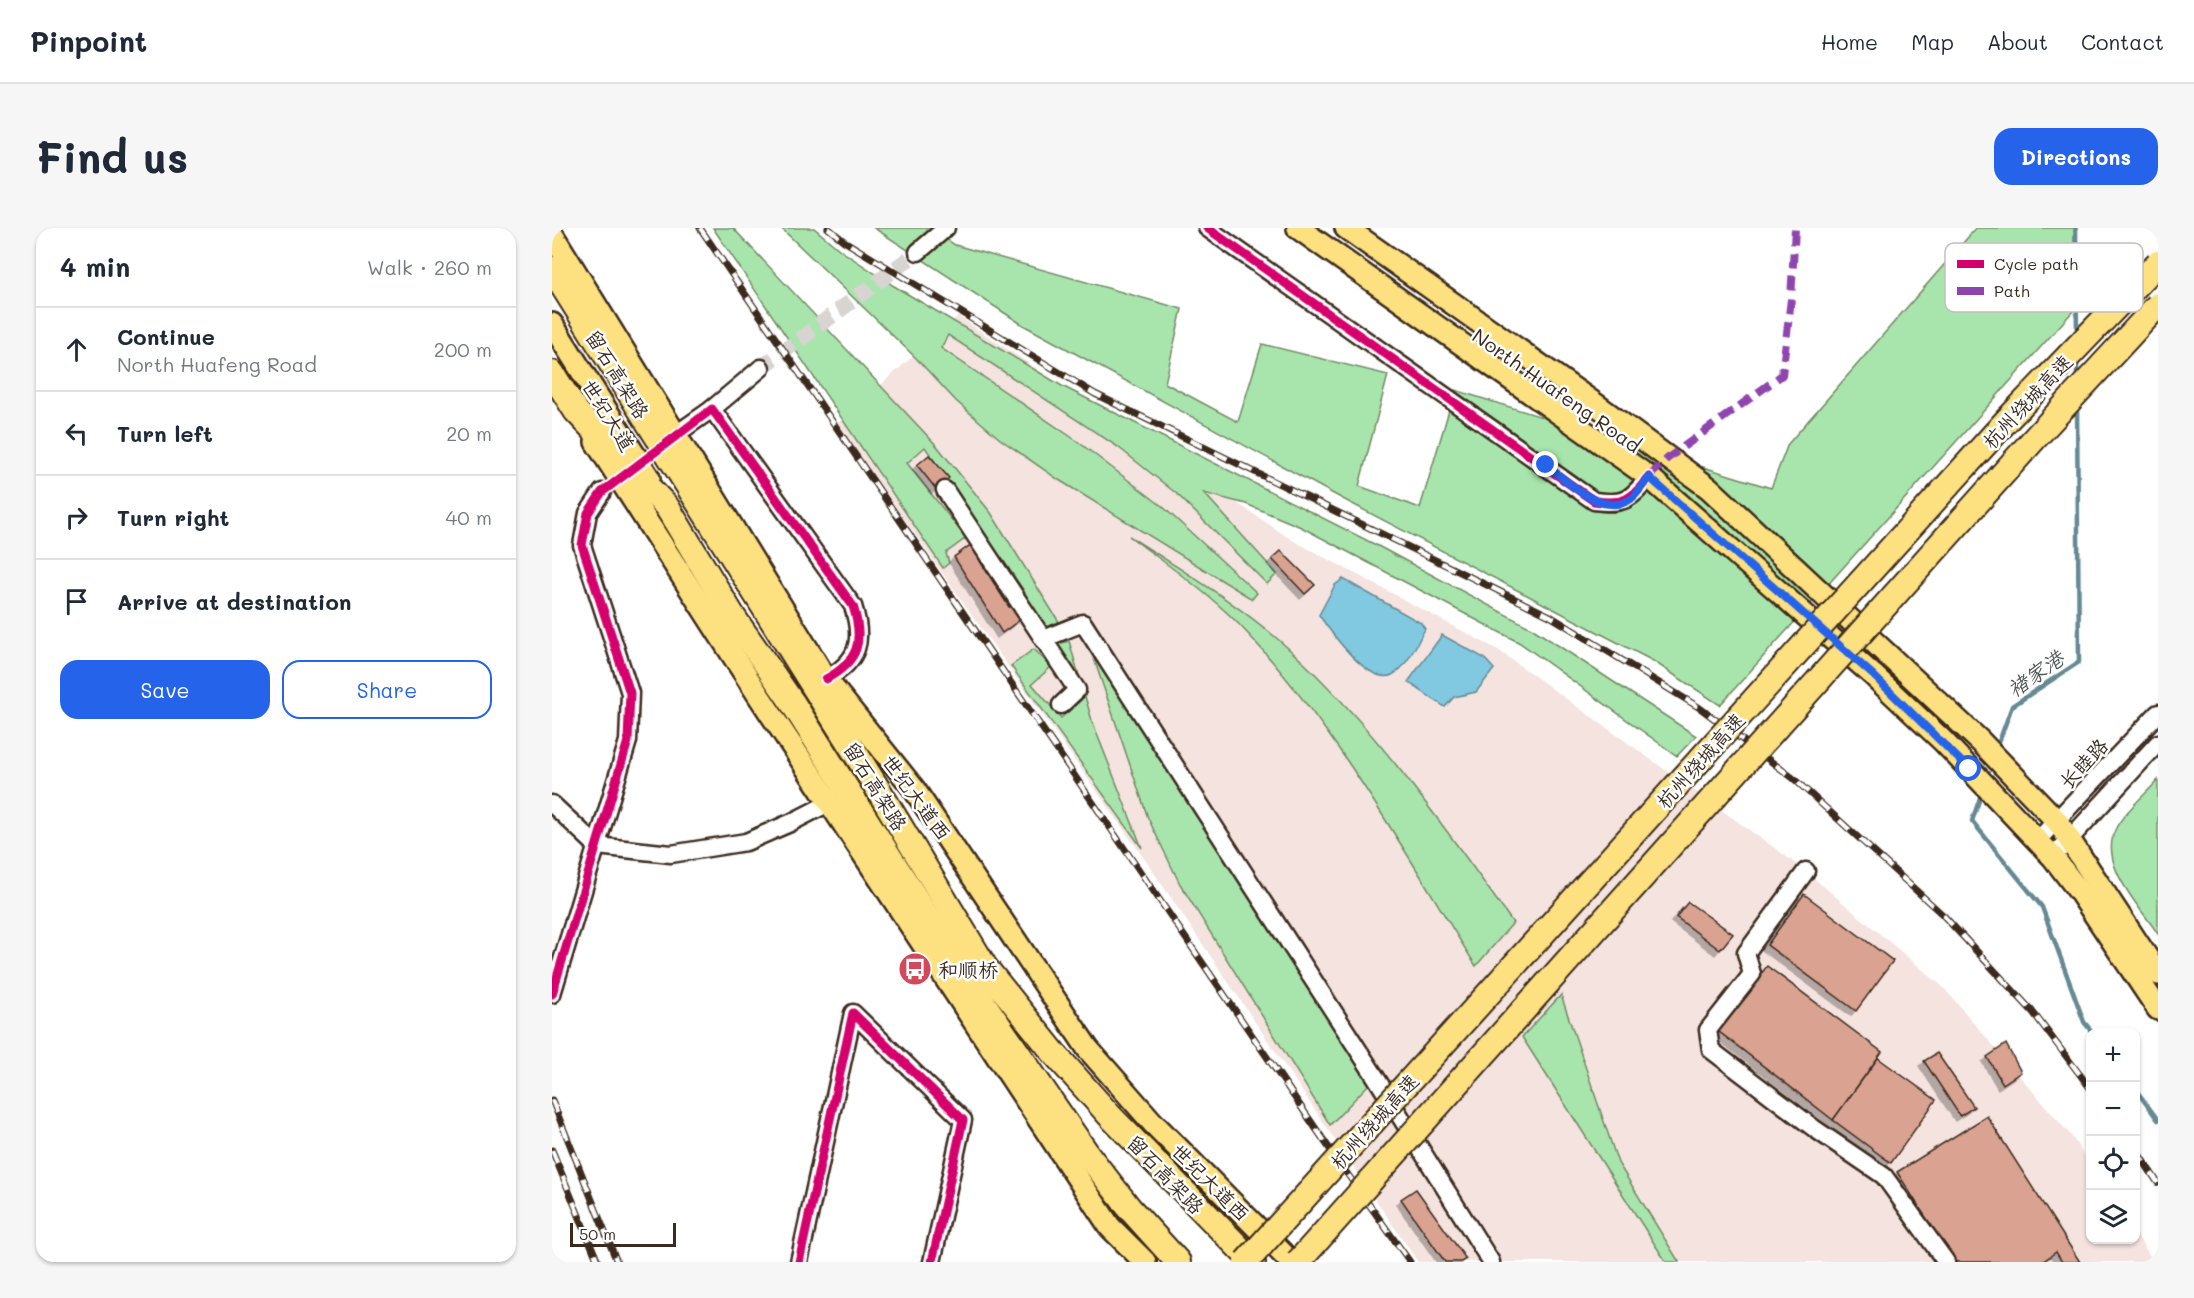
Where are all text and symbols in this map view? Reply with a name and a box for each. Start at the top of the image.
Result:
text: Pinpoint [30,23,147,59]
text: Home [1821,28,1878,55]
text: Map [1911,28,1954,55]
text: About [1987,28,2048,55]
text: Contact [2081,28,2164,55]
button: Directions [1994,128,2158,185]
text: Find us [36,129,188,184]
legend [1945,243,2143,312]
text: 4 min [60,250,130,284]
text: Cycle path [1994,253,2078,274]
text: Walk · 260 m [367,254,492,280]
text: Path [1994,280,2030,301]
text: Continue [117,322,215,351]
street label: North Huafeng Road [1468,322,1646,458]
street label: 留石高架路 [580,325,656,424]
icon: ahead [60,333,93,366]
text: 200 m [434,336,492,362]
street label: 杭州绕城高速 [1977,348,2077,454]
text: North Huafeng Road [117,351,317,377]
street label: 世纪大道 [577,374,641,456]
icon: left [60,417,93,450]
text: Turn left [117,419,213,448]
text: 20 m [446,420,492,446]
route end [1532,451,1558,477]
icon: right [60,501,93,534]
text: Turn right [117,503,229,532]
text: 40 m [446,504,492,530]
icon: arrive [60,585,93,618]
text: Arrive at destination [117,587,352,616]
water label: 褚家港 [2001,643,2070,702]
button: Save [60,660,270,719]
button: Share [282,660,492,719]
street label: 杭州绕城高速 [1650,707,1750,813]
street label: 长睦路 [2053,731,2114,794]
street label: 留石高架路 [838,737,914,836]
street label: 世纪大道西 [877,749,957,845]
route start [1955,755,1981,781]
bus stop icon: 和顺桥 [897,951,933,987]
place label: 和顺桥 [938,956,998,982]
map controls [2086,1028,2140,1244]
button: + [2086,1028,2140,1082]
street label: 杭州绕城高速 [1324,1068,1424,1174]
button: − [2086,1082,2140,1136]
street label: 留石高架路 [1122,1129,1211,1220]
button: locate [2086,1136,2140,1190]
street label: 世纪大道西 [1166,1137,1256,1227]
button: layers [2086,1190,2140,1244]
scale bar [570,1220,676,1248]
text: 50 m [579,1223,616,1244]

